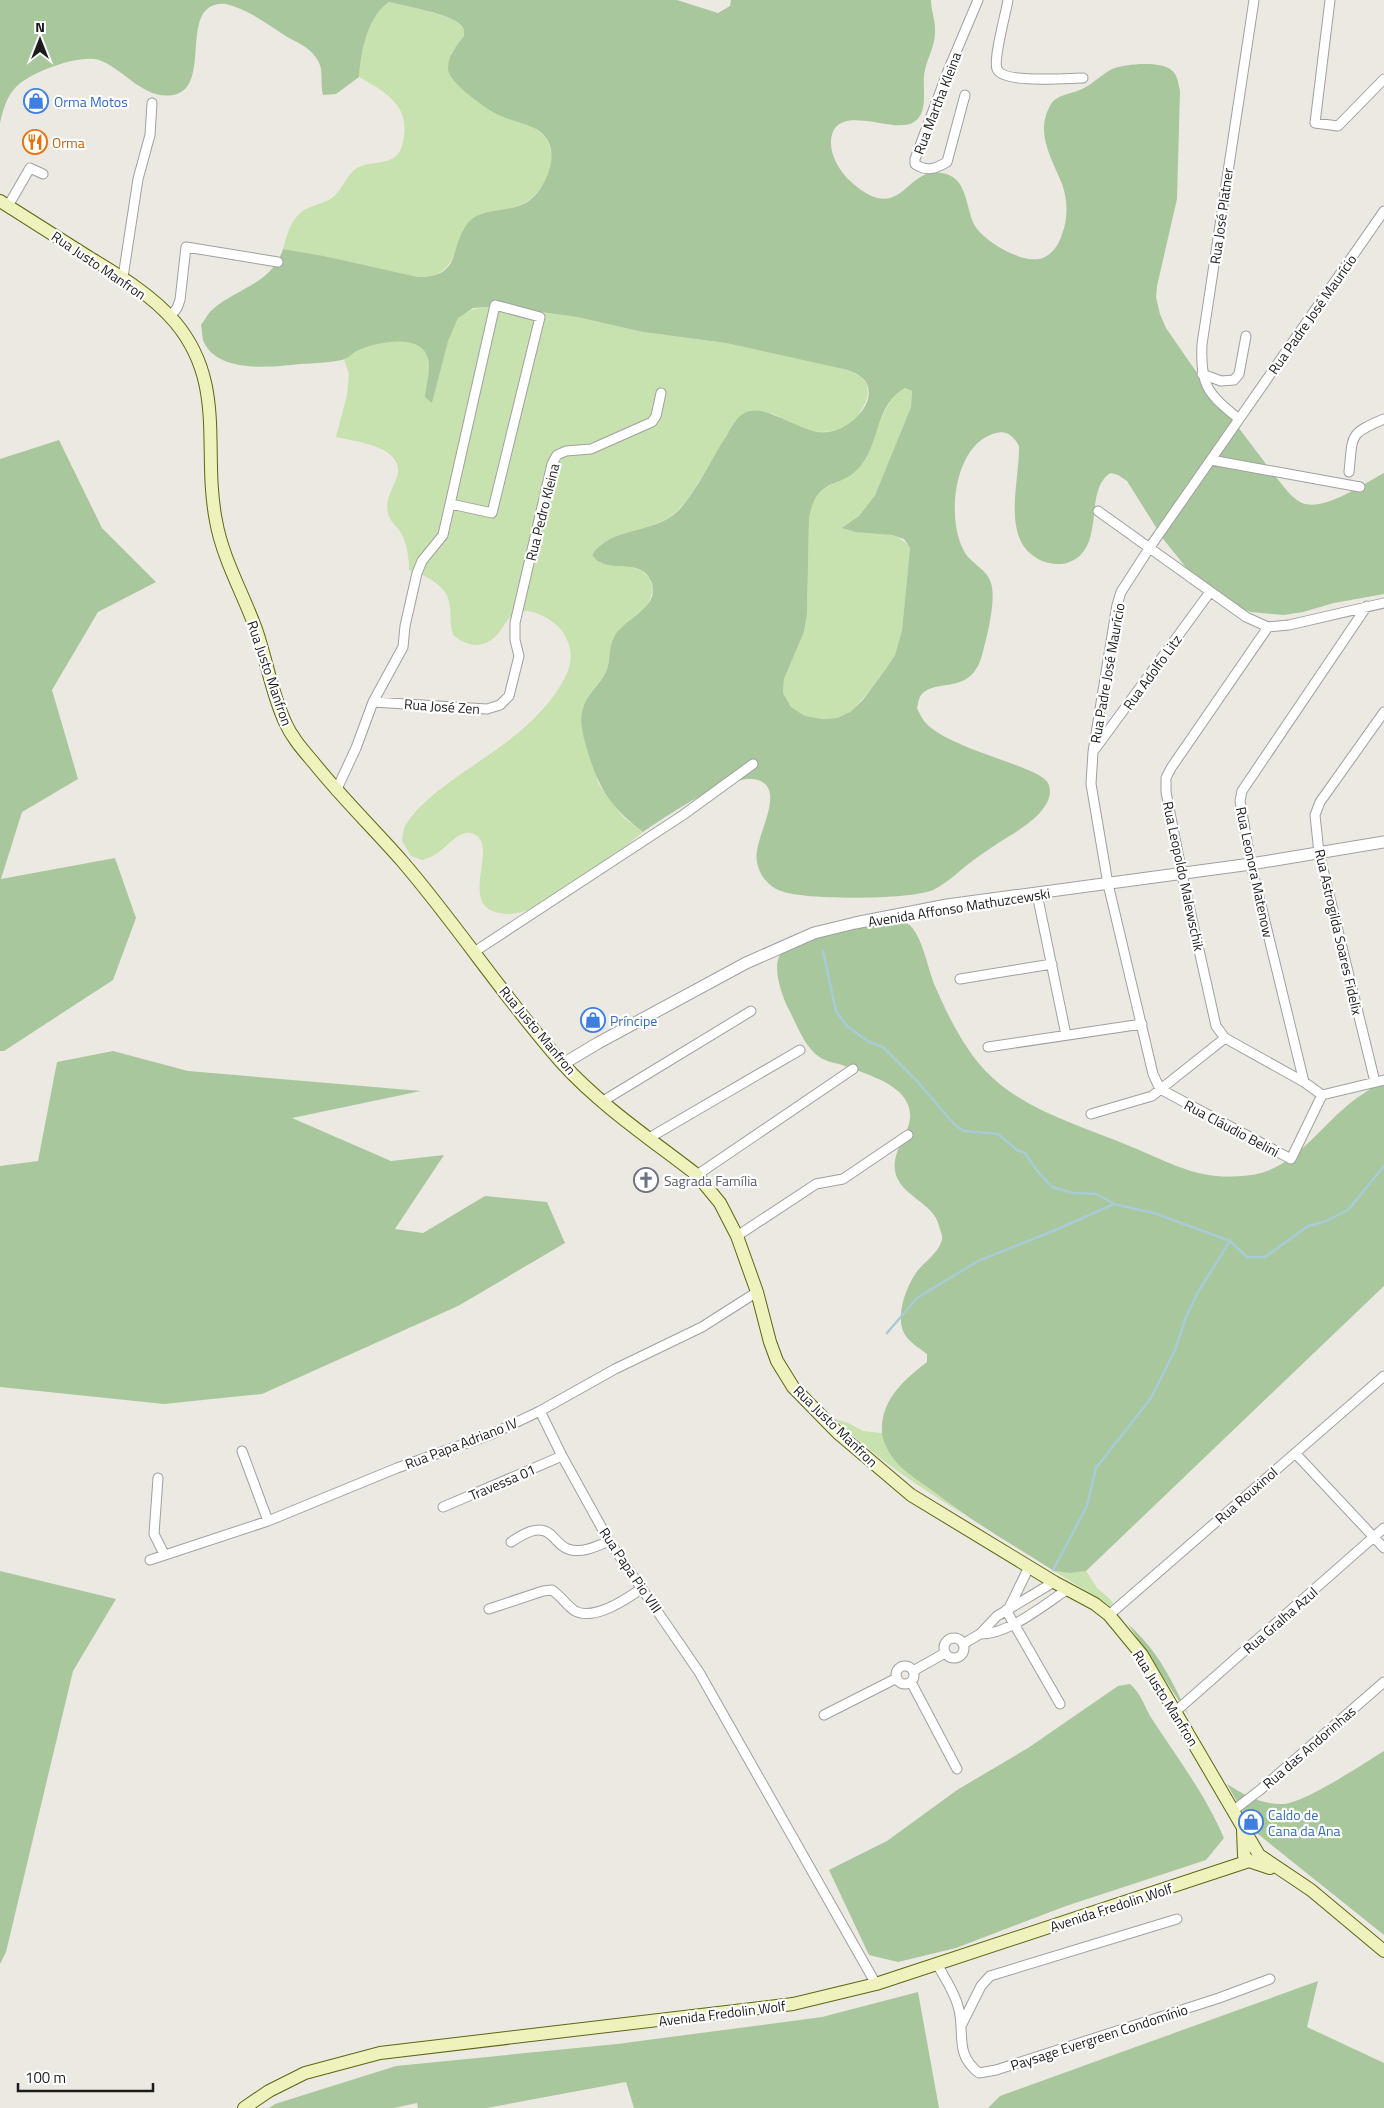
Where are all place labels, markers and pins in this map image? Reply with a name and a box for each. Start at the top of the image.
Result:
shop icon: Orma Motos [23,88,49,114]
place label: Orma Motos [54,91,128,112]
restaurant icon: Orma [22,129,48,155]
place label: Orma [52,132,85,153]
shop icon: Príncipe [580,1007,606,1033]
place label: Príncipe [610,1010,657,1031]
church icon: Sagrada Família [633,1167,659,1193]
place label: Sagrada Família [664,1170,757,1191]
place label: Caldo de Cana da Ana [1268,1804,1341,1841]
shop icon: Caldo de Cana da Ana [1238,1809,1264,1835]

